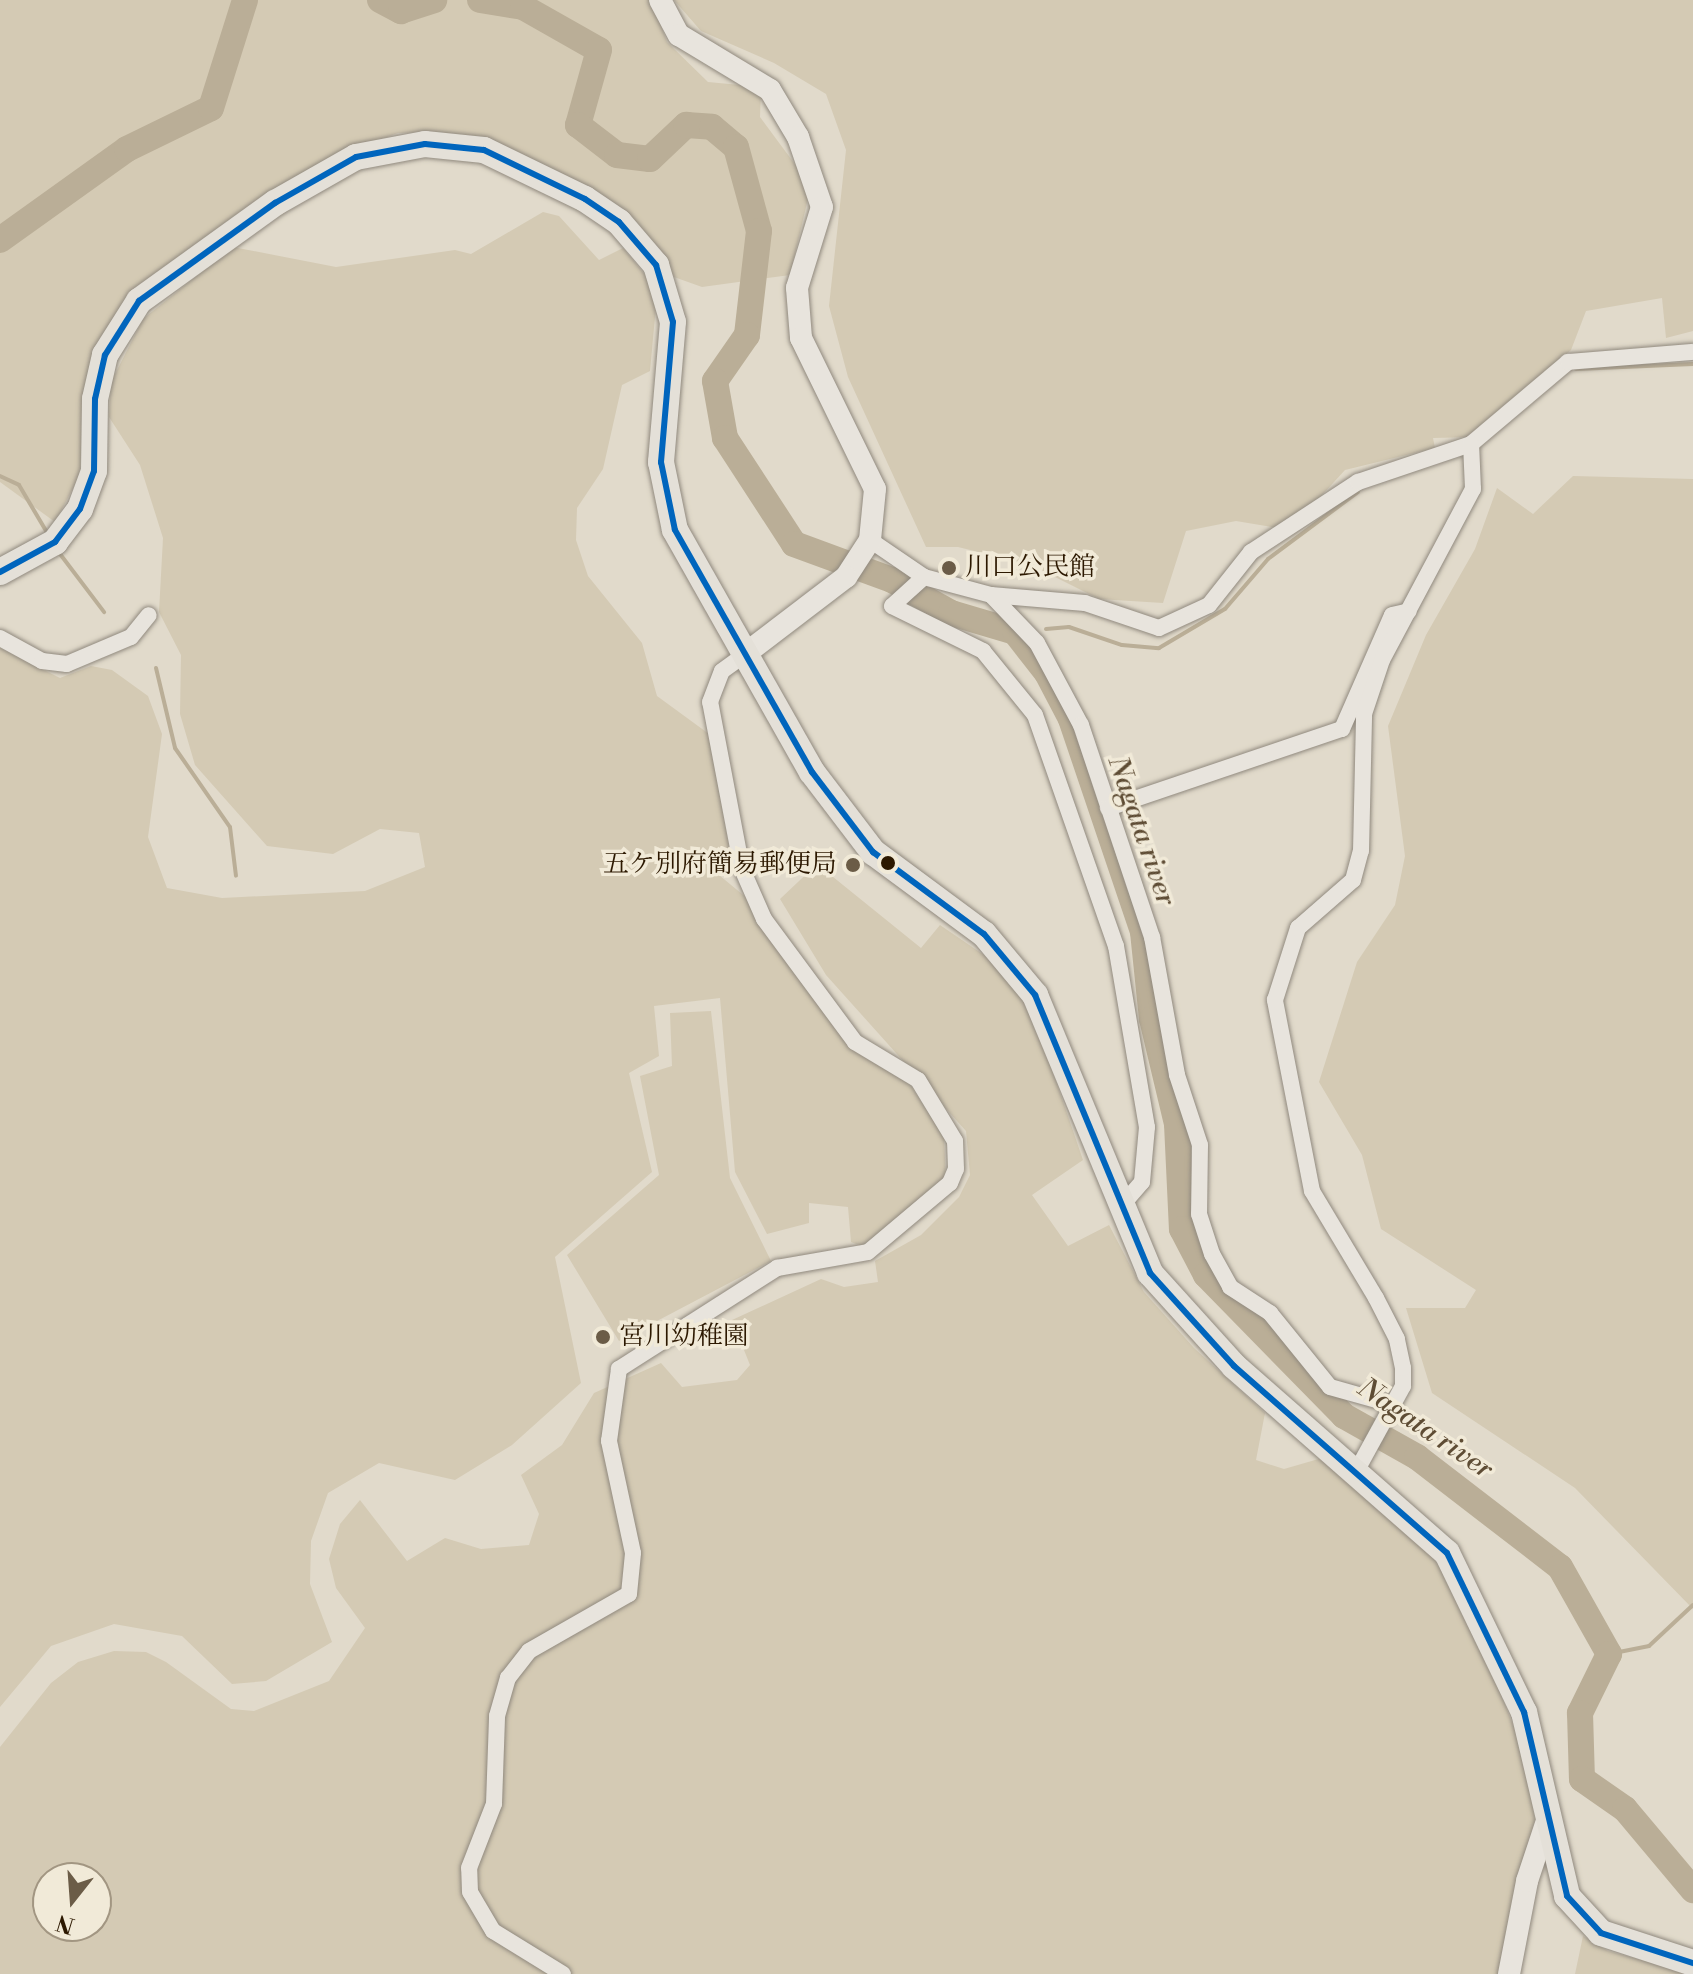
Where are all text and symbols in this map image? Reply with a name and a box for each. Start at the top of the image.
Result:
place label: 川口公民館 [965,552,1095,584]
marker: 川口公民館 [940,559,958,577]
water label: Nagata river [1100,752,1182,910]
place label: 五ケ別府簡易郵便局 [603,849,837,881]
unlabelled marker [880,855,896,871]
marker: 五ケ別府簡易郵便局 [844,856,862,874]
place label: 宮川幼稚園 [619,1321,749,1353]
marker: 宮川幼稚園 [594,1328,612,1346]
water label: Nagata river [1351,1371,1499,1487]
north arrow [32,1862,112,1942]
text: N [53,1908,78,1939]

